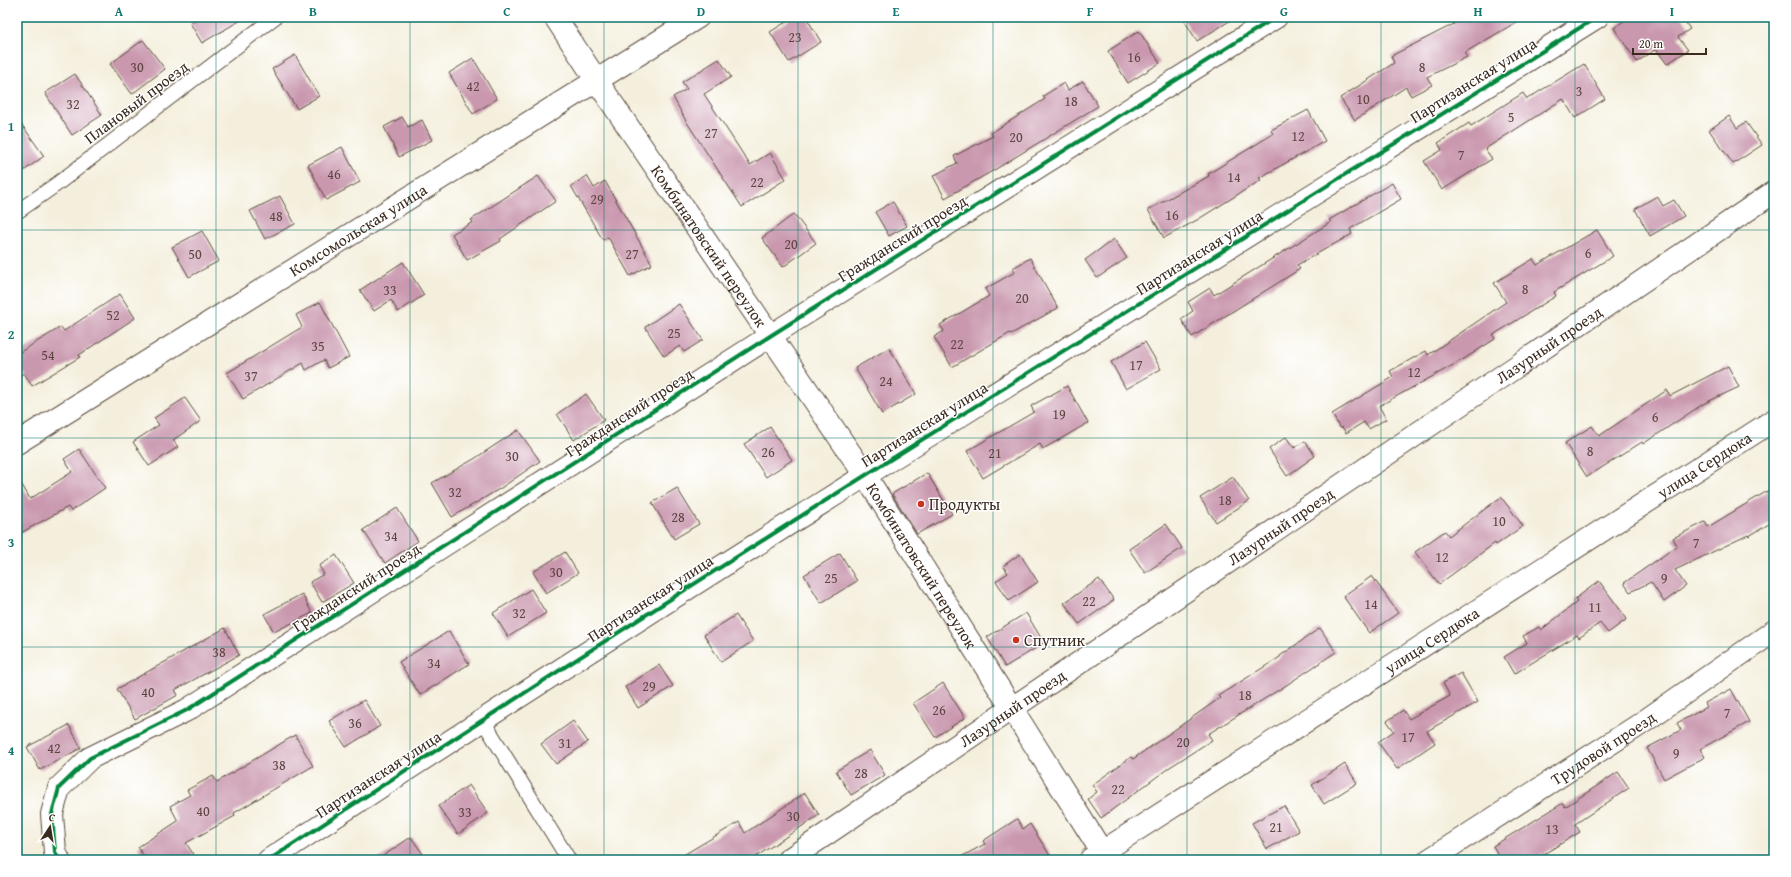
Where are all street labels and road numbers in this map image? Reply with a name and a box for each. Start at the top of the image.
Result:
street label: Партизанская улица [1405,31,1541,129]
street label: Плановый проезд [79,55,193,149]
street label: Комбинатовский переулок [645,160,773,333]
street label: Комсомольская улица [284,177,432,282]
street label: Гражданский проезд [833,188,972,287]
street label: Партизанская улица [1131,203,1267,301]
street label: Лазурный проезд [1491,300,1607,389]
street label: Гражданский проезд [560,361,698,462]
street label: Партизанская улица [856,375,992,473]
street label: улица Сердюка [1652,425,1756,505]
street label: Комбинатовский переулок [861,478,984,654]
street label: Лазурный проезд [1222,481,1339,571]
street label: Гражданский проезд [287,536,425,637]
street label: Партизанская улица [582,548,718,648]
street label: улица Сердюка [1379,601,1484,680]
street label: Лазурный проезд [954,663,1071,753]
street label: Трудовой проезд [1546,705,1661,791]
street label: Партизанская улица [310,724,446,824]

